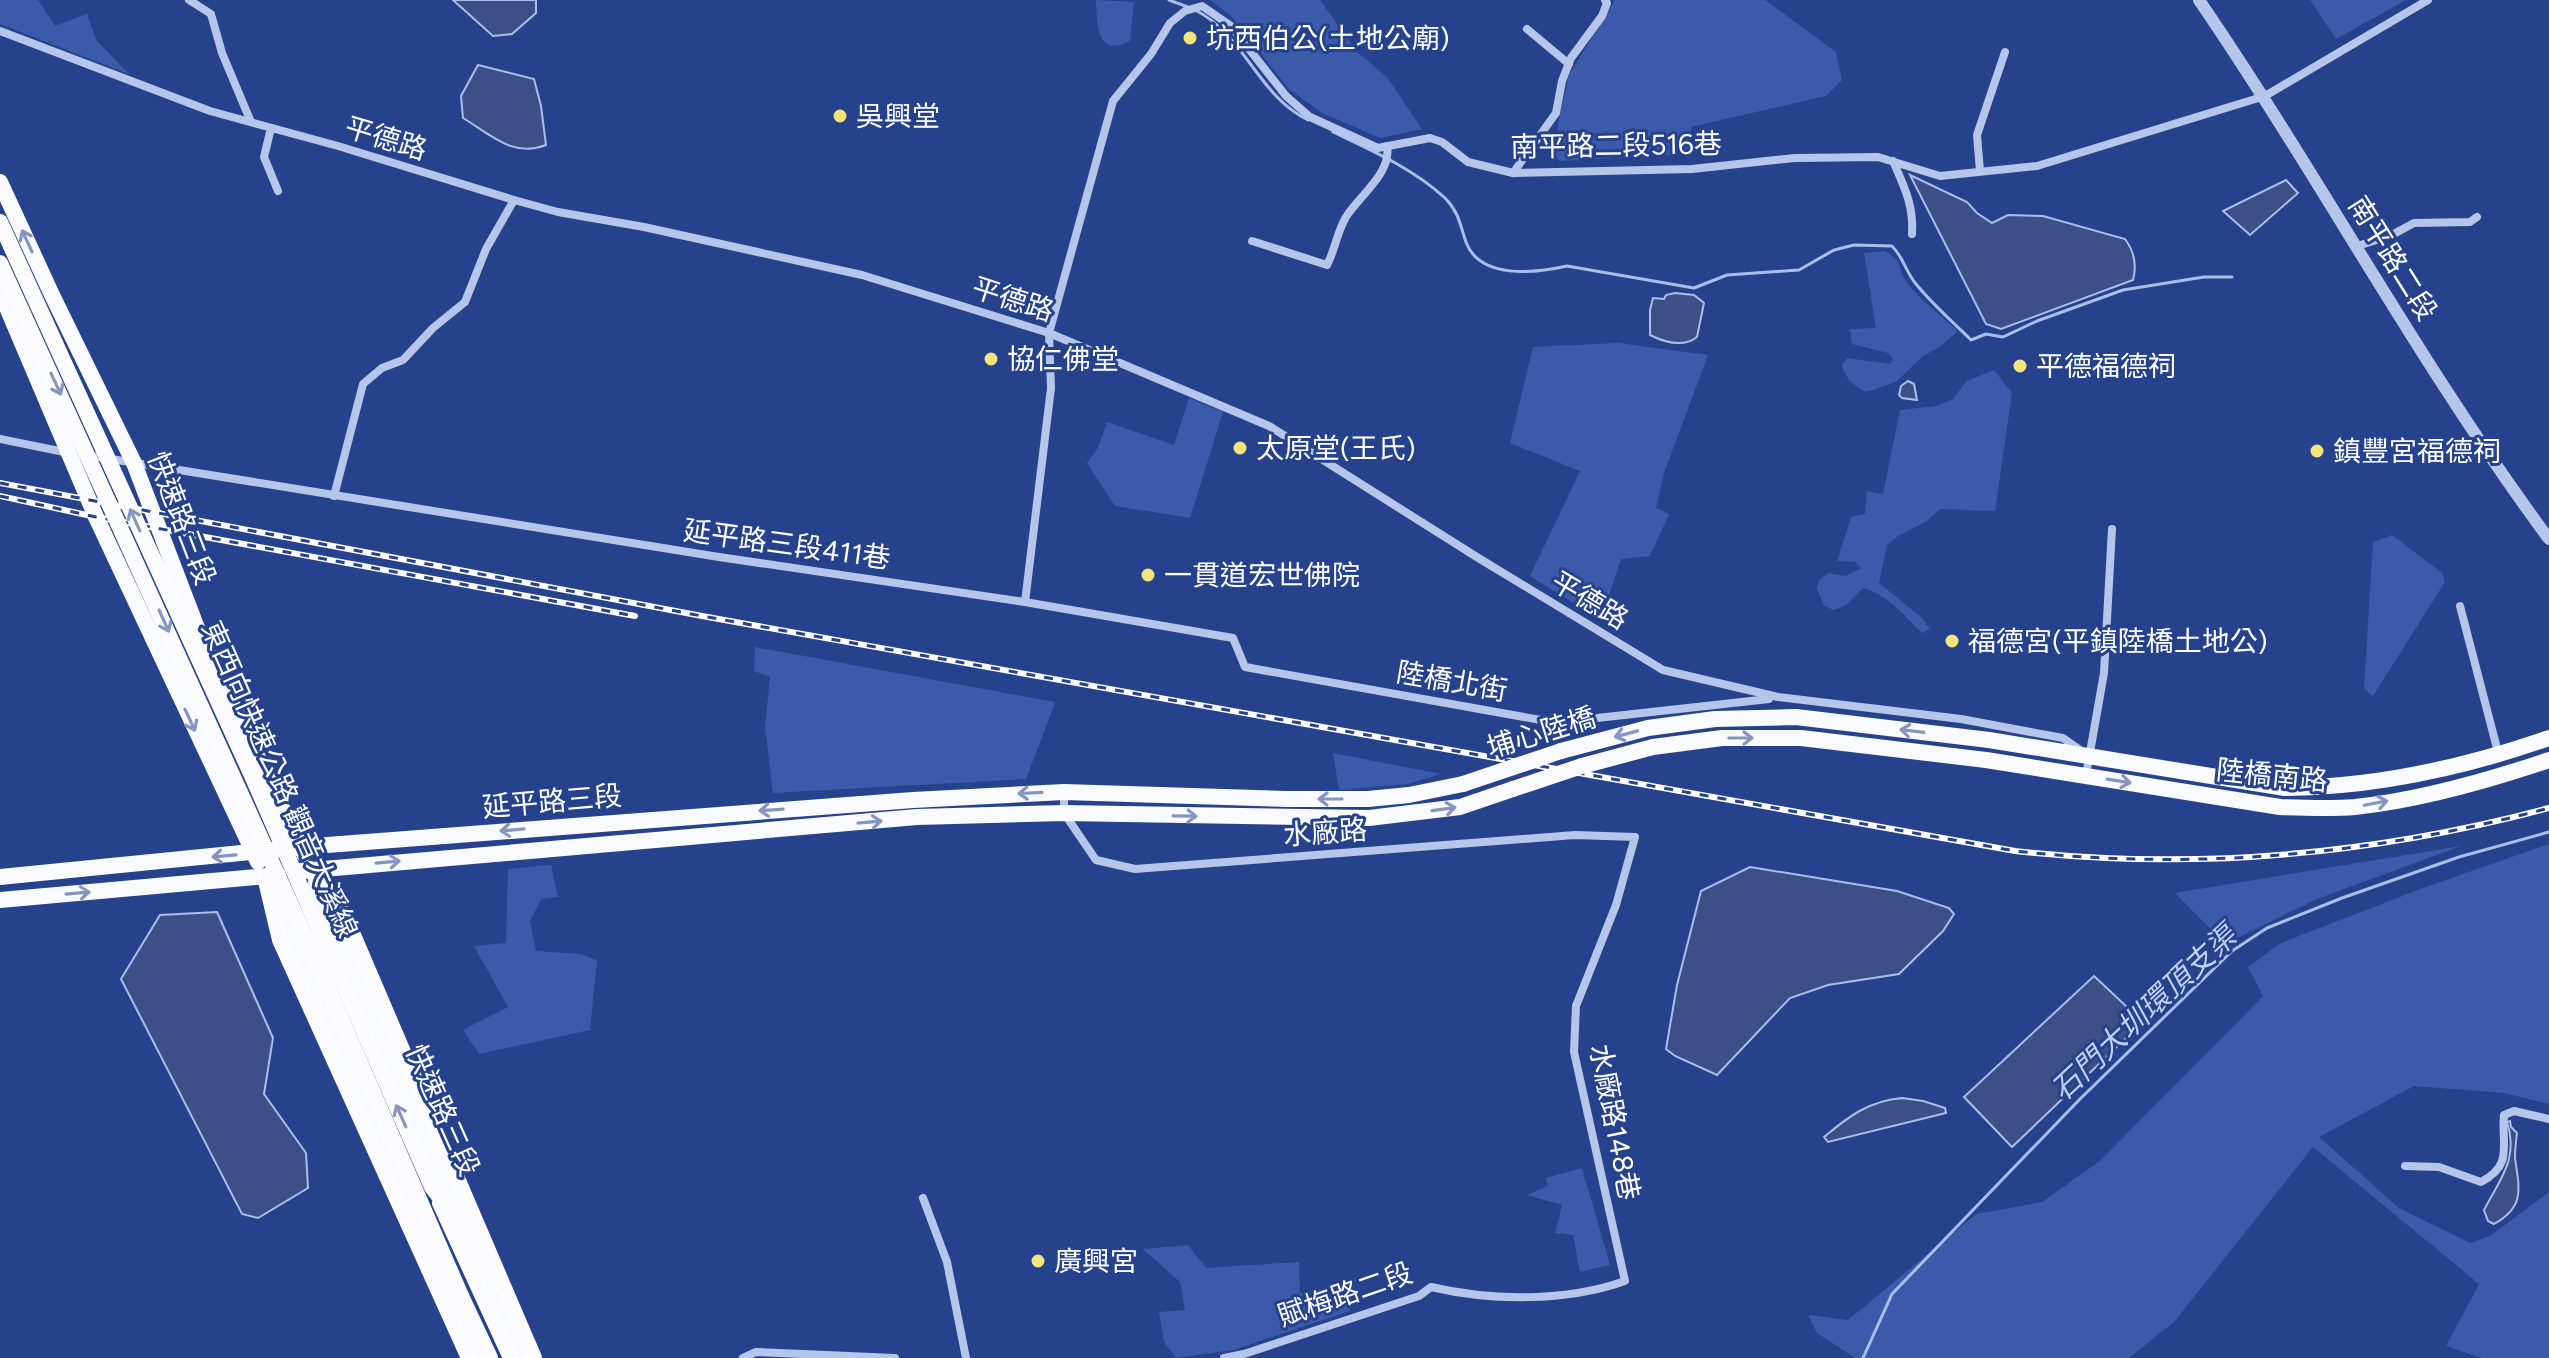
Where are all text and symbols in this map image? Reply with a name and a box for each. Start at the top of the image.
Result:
place label: 坑西伯公(土地公廟) [1206,21,1450,55]
marker: 坑西伯公(土地公廟) [1181,29,1199,47]
place label: 吳興堂 [856,99,940,133]
marker: 吳興堂 [831,107,849,125]
street label: 平德路 [341,109,431,167]
street label: 南平路二段516巷 [1510,126,1722,164]
street label: 南平路二段 [2341,190,2445,326]
one-way arrow [19,229,34,253]
street label: 平德路 [968,270,1058,328]
place label: 協仁佛堂 [1007,342,1119,376]
place label: 平德福德祠 [2036,349,2176,383]
marker: 協仁佛堂 [982,350,1000,368]
marker: 平德福德祠 [2011,357,2029,375]
one-way arrow [49,372,64,396]
place label: 太原堂(王氏) [1256,431,1416,465]
place label: 鎮豐宮福德祠 [2333,434,2501,468]
marker: 太原堂(王氏) [1231,439,1249,457]
marker: 鎮豐宮福德祠 [2308,442,2326,460]
street label: 快速路三段 [141,447,223,589]
one-way arrow [127,509,142,533]
street label: 延平路三段411巷 [681,513,893,575]
place label: 一貫道宏世佛院 [1164,558,1360,592]
street label: 平德路 [1545,564,1635,636]
marker: 一貫道宏世佛院 [1139,566,1157,584]
one-way arrow [157,608,172,633]
street label: 東西向快速公路 觀音大溪線 [195,615,365,943]
place label: 福德宮(平鎮陸橋土地公) [1968,624,2268,658]
marker: 福德宮(平鎮陸橋土地公) [1943,632,1961,650]
street label: 陸橋北街 [1394,655,1510,707]
street label: 埔心陸橋 [1482,699,1600,765]
one-way arrow [183,708,198,732]
one-way arrow [1899,723,1926,738]
one-way arrow [1613,727,1639,742]
one-way arrow [1727,730,1754,746]
street label: 陸橋南路 [2215,752,2329,798]
one-way arrow [2106,774,2131,789]
street label: 延平路三段 [481,778,623,824]
one-way arrow [1017,785,1044,800]
one-way arrow [1317,791,1344,807]
one-way arrow [2363,795,2389,810]
one-way arrow [1431,801,1456,816]
one-way arrow [758,803,785,818]
one-way arrow [1171,808,1198,824]
street label: 水廠路 [1282,812,1368,852]
one-way arrow [856,814,883,829]
one-way arrow [499,823,526,838]
one-way arrow [211,849,238,864]
one-way arrow [374,854,401,869]
one-way arrow [64,885,91,900]
water label: 石門大圳環頂支渠 [2043,915,2247,1108]
street label: 快速路三段 [399,1039,487,1181]
street label: 水廠路148巷 [1583,1041,1647,1203]
one-way arrow [393,1104,408,1128]
place label: 廣興宮 [1054,1244,1138,1278]
marker: 廣興宮 [1029,1252,1047,1270]
street label: 賦梅路二段 [1273,1255,1417,1333]

